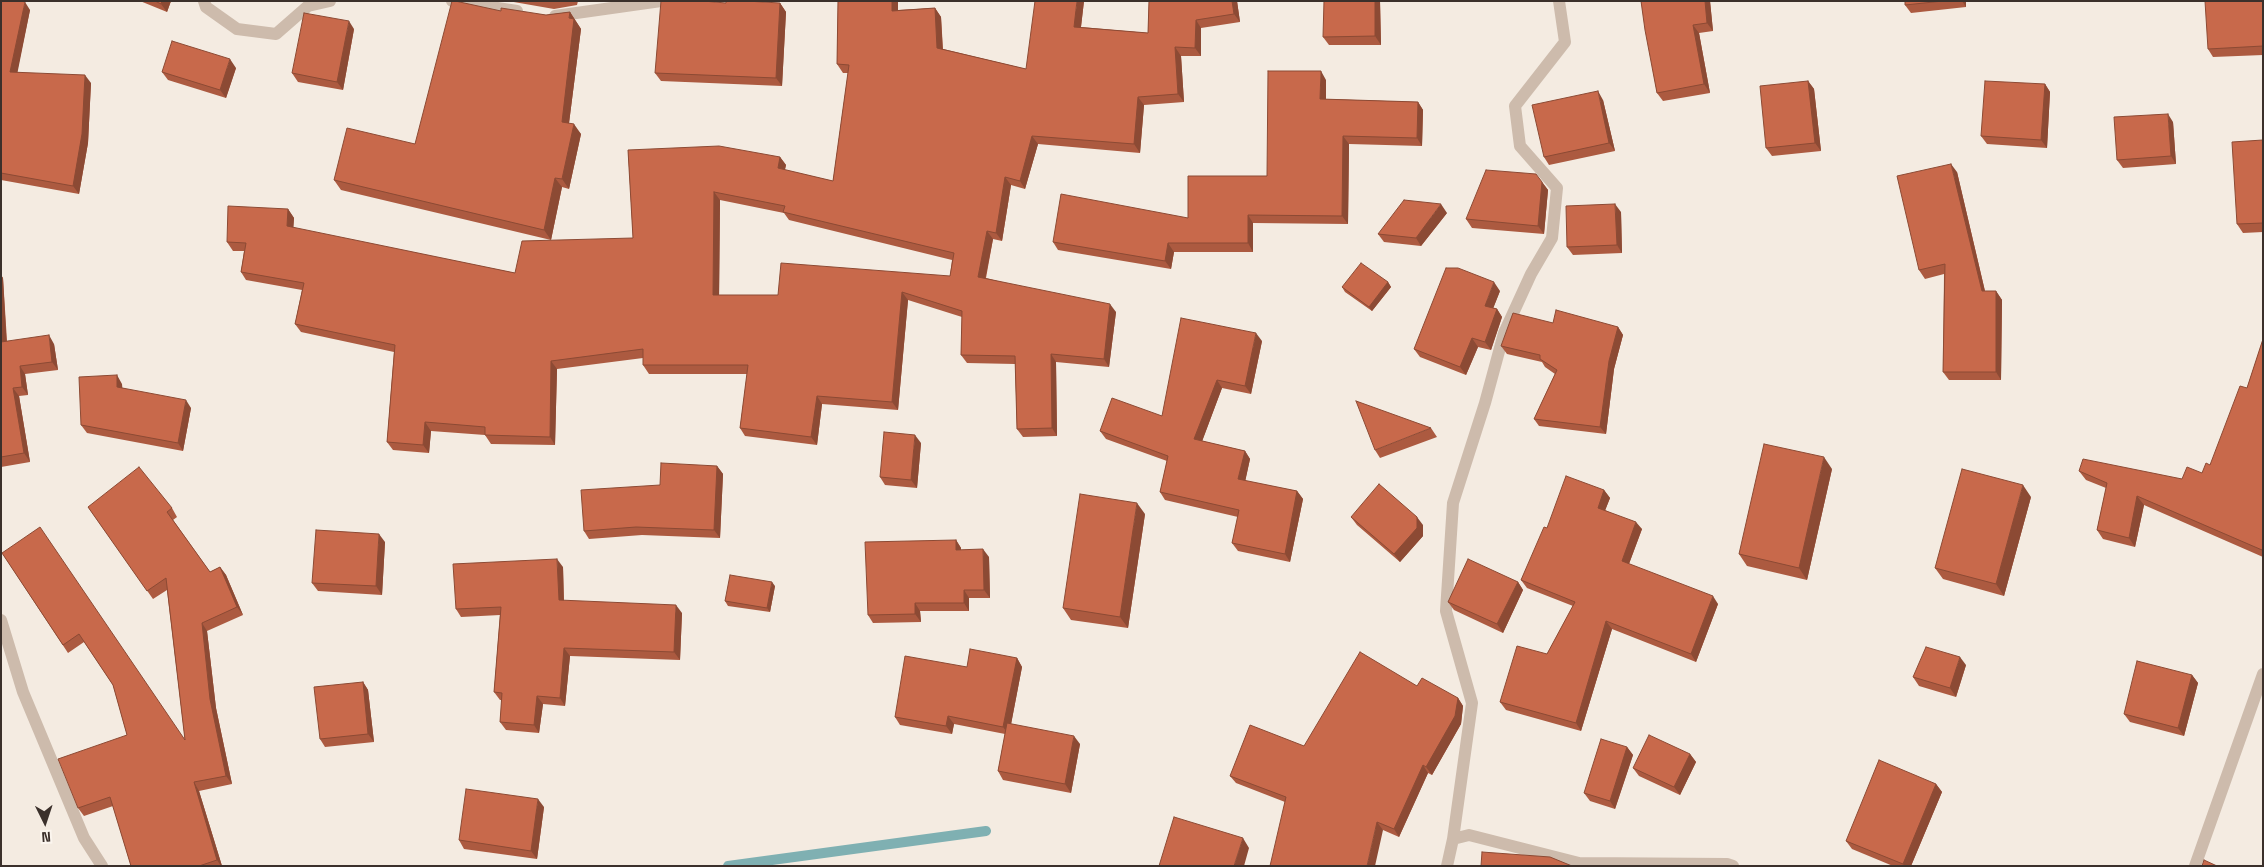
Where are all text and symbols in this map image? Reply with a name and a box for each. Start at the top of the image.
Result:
north arrow [20,797,70,847]
text: N [41,828,51,846]

